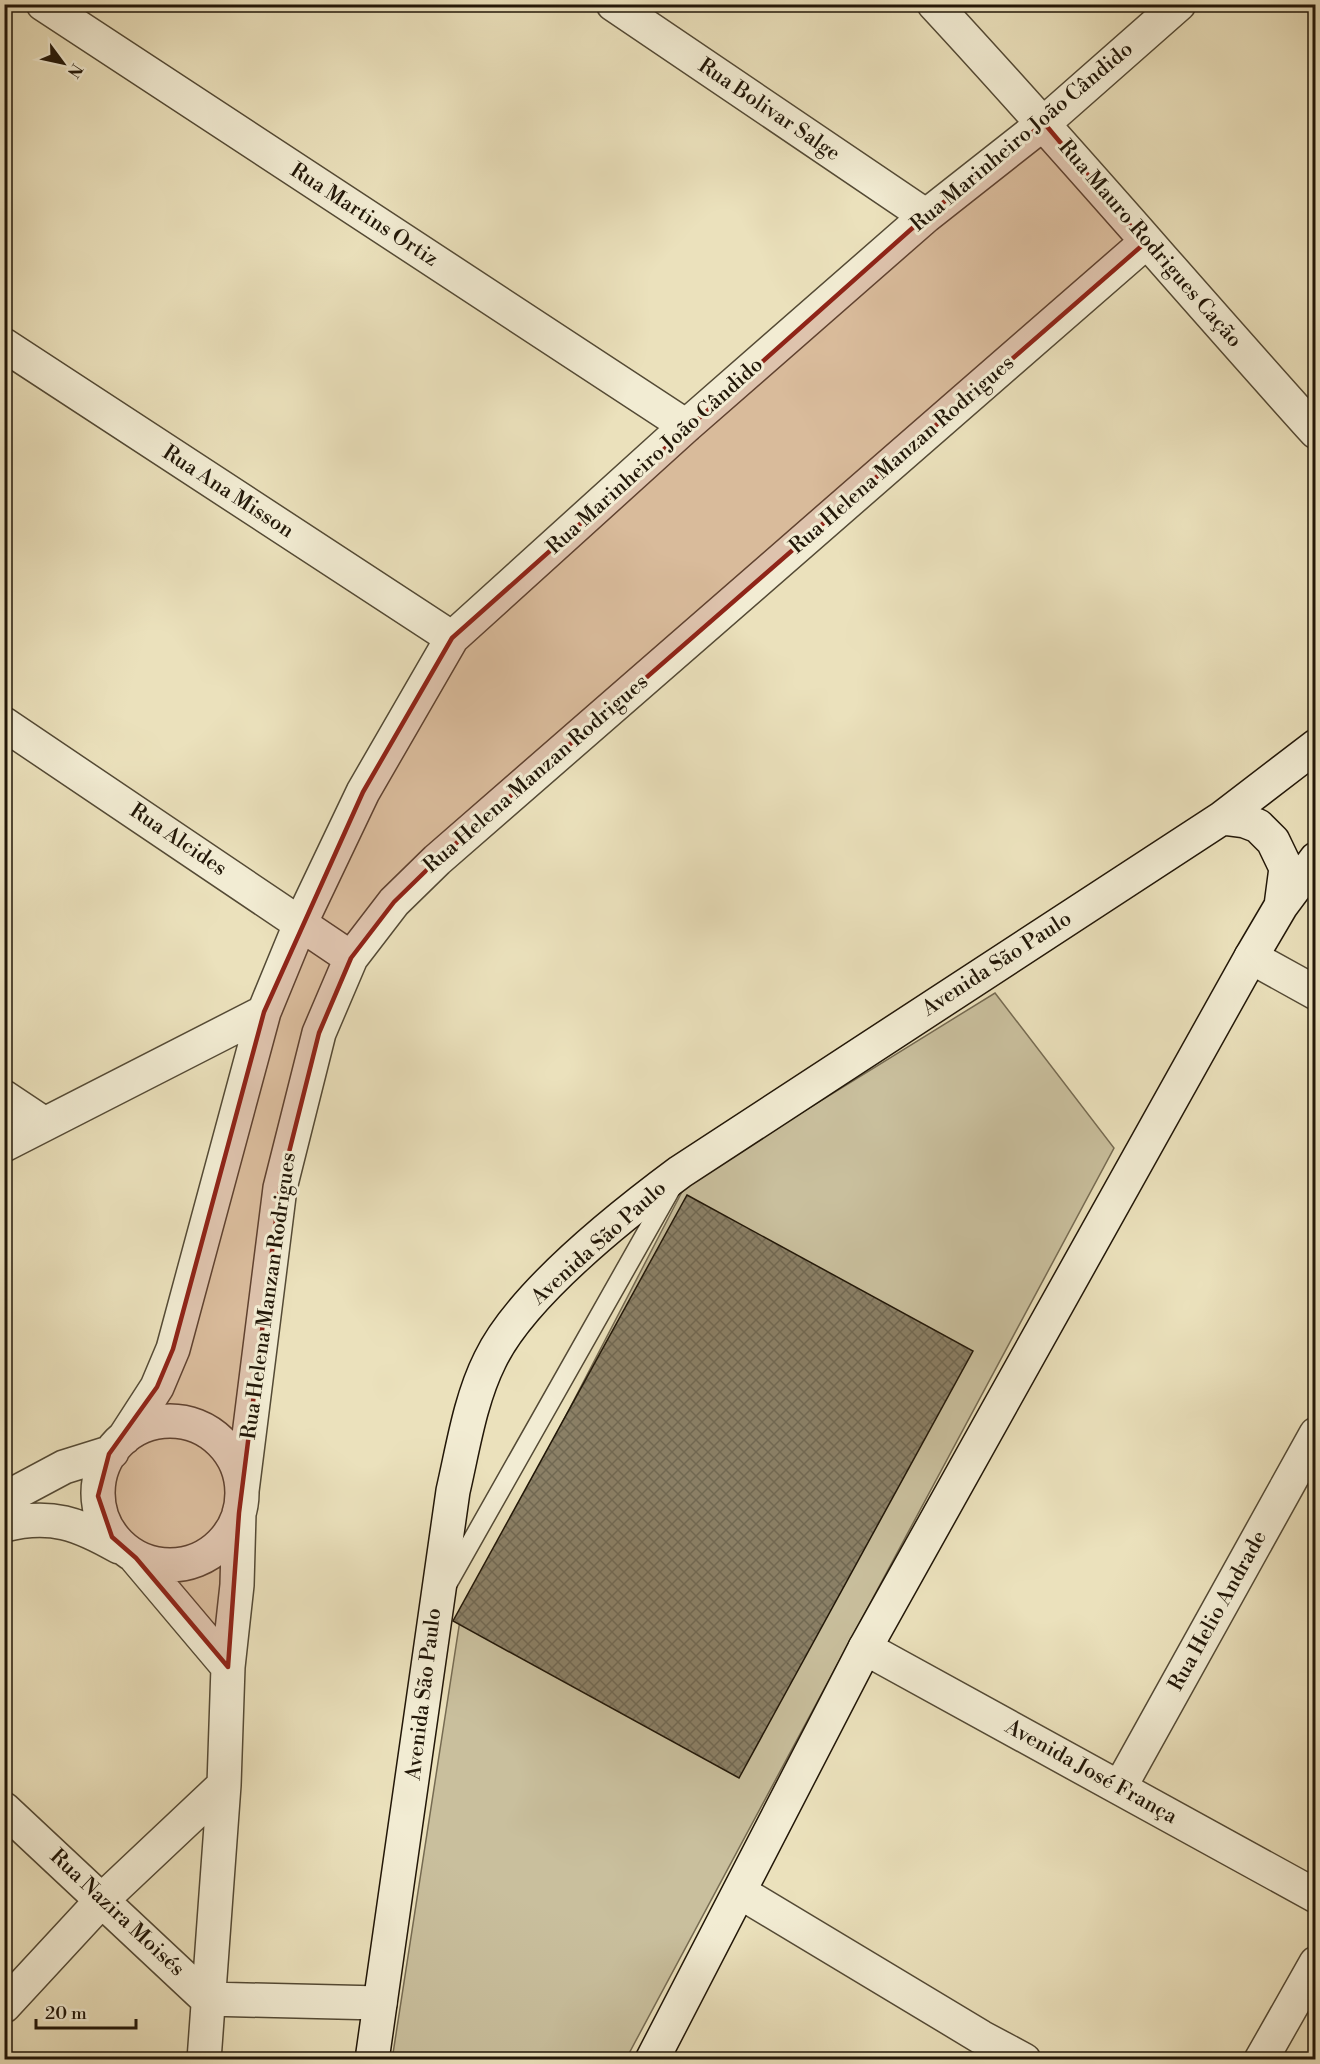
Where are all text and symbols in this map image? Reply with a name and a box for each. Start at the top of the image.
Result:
north arrow [33,33,93,93]
street label: Rua Marinheiro João Cândido [906,36,1138,238]
street label: Rua Bolivar Salge [693,53,845,167]
text: N [63,60,87,82]
street label: Rua Mauro Rodrigues Cação [1053,135,1247,353]
street label: Rua Martins Ortiz [285,157,443,273]
street label: Rua Helena Manzan Rodrigues [784,350,1020,560]
street label: Rua Marinheiro João Cândido [541,352,769,560]
street label: Rua Ana Misson [157,440,299,544]
street label: Rua Helena Manzan Rodrigues [418,669,654,879]
street label: Rua Alcides [125,798,231,882]
street label: Avenida São Paulo [916,906,1077,1023]
street label: Rua Helena Manzan Rodrigues [236,1151,302,1441]
street label: Avenida São Paulo [525,1175,672,1311]
street label: Rua Helio Andrade [1163,1526,1273,1696]
street label: Avenida São Paulo [400,1606,447,1783]
street label: Avenida José França [1000,1714,1182,1830]
street label: Rua Nazira Moisés [44,1844,190,1982]
scale bar [36,1992,136,2030]
text: 20 m [45,2002,87,2025]

